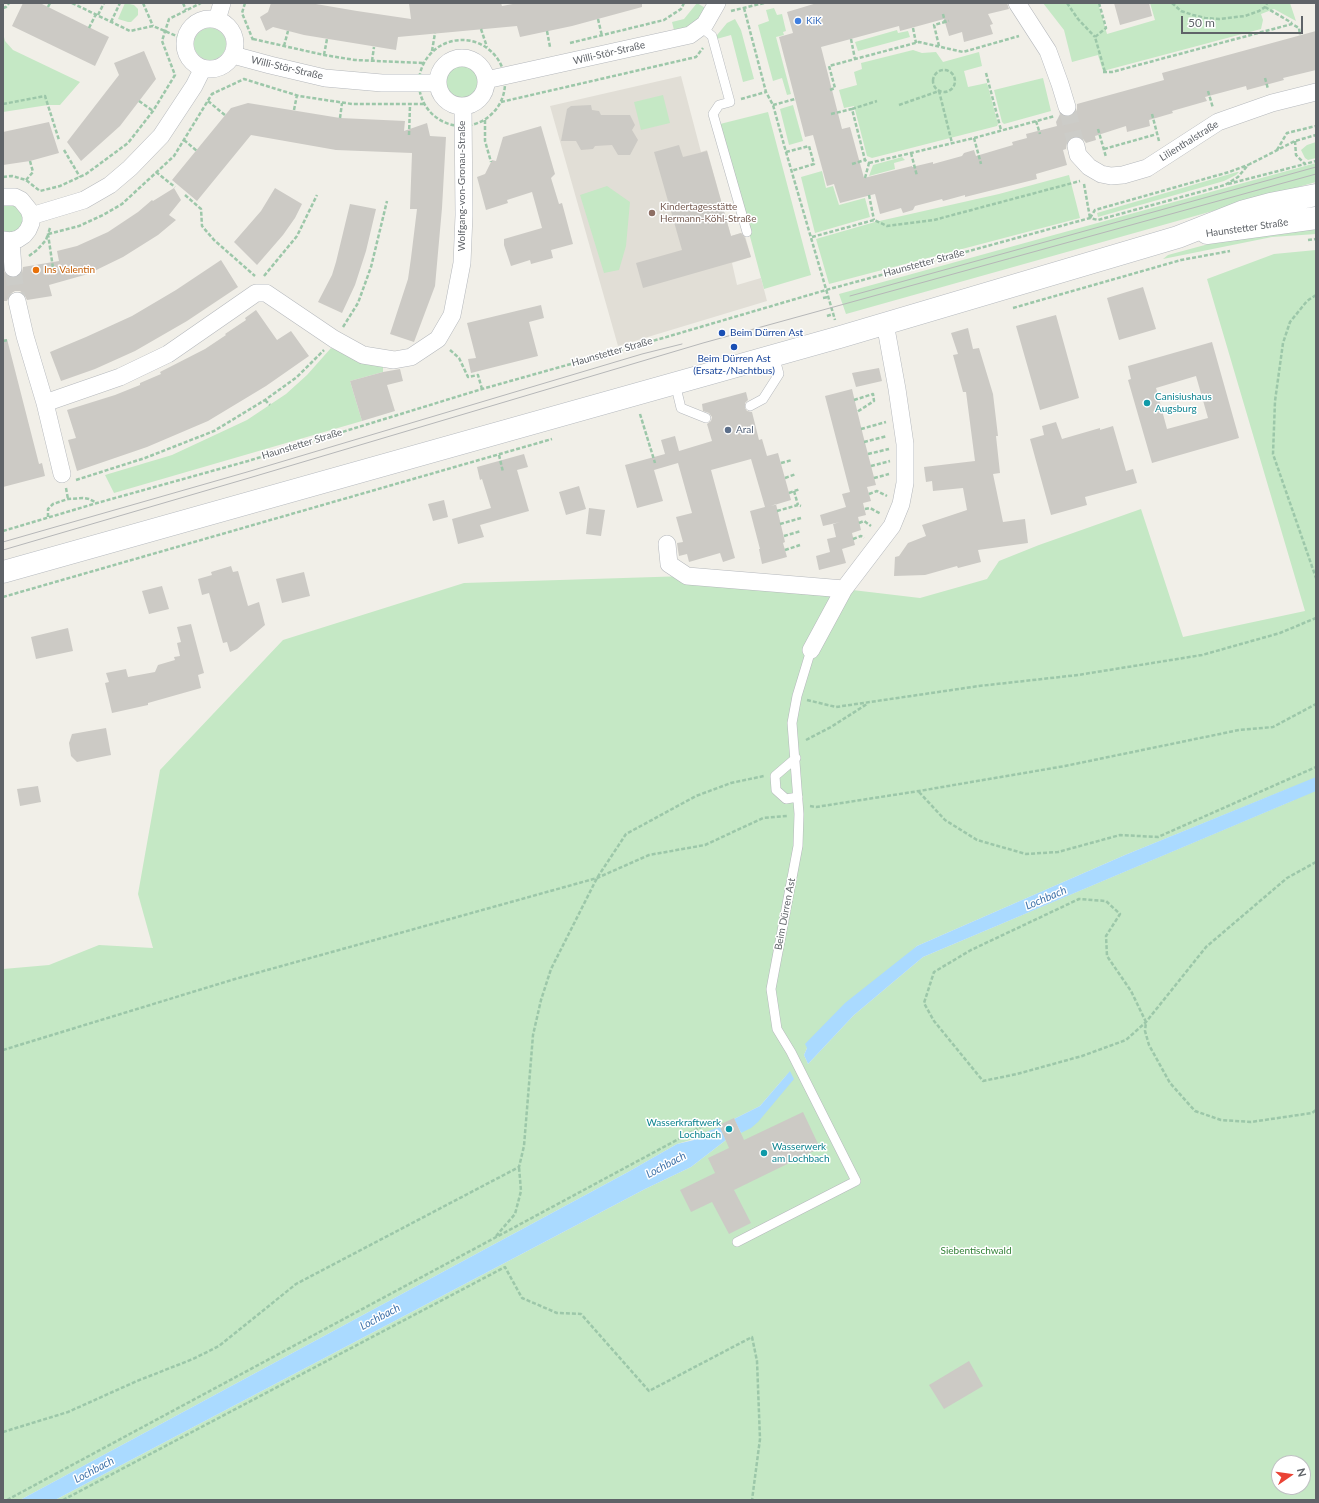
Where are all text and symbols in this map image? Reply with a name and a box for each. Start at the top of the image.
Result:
scale bar [1183,8,1305,34]
place label: KiK [806,15,822,27]
text: 50 m [1188,15,1215,30]
marker: KiK [793,16,803,26]
street label: Willi-Stör-Straße [572,39,646,67]
street label: Willi-Stör-Straße [250,54,324,82]
street label: Lilienthalstraße [1157,118,1221,164]
street label: Wolfgang-von-Gronau-Straße [456,121,468,251]
place label: Kindertagesstätte Hermann-Köhl-Straße [660,201,756,224]
marker: Kindertagesstätte Hermann-Köhl-Straße [647,208,657,218]
street label: Haunstetter Straße [1205,216,1289,240]
street label: Haunstetter Straße [882,246,966,280]
place label: Ins Valentin [44,264,95,276]
marker: Ins Valentin [31,265,41,275]
place label: Beim Dürren Ast [730,327,803,339]
marker: Beim Dürren Ast [717,328,727,338]
street label: Haunstetter Straße [570,335,654,369]
marker: Beim Dürren Ast (Ersatz-/Nachtbus) [729,342,739,352]
place label: Beim Dürren Ast (Ersatz-/Nachtbus) [693,353,775,376]
place label: Canisiushaus Augsburg [1155,391,1212,414]
marker: Canisiushaus Augsburg [1142,398,1152,408]
place label: Aral [736,424,754,436]
marker: Aral [723,425,733,435]
street label: Haunstetter Straße [260,426,344,462]
street label: Beim Dürren Ast [772,877,798,951]
water label: Lochbach [1023,883,1069,913]
place label: Wasserkraftwerk Lochbach [646,1117,721,1140]
marker: Wasserkraftwerk Lochbach [724,1124,734,1134]
place label: Wasserwerk am Lochbach [772,1141,829,1164]
marker: Wasserwerk am Lochbach [759,1148,769,1158]
water label: Lochbach [644,1149,688,1181]
park label: Siebentischwald [941,1245,1011,1257]
water label: Lochbach [358,1301,402,1333]
water label: Lochbach [72,1454,116,1486]
north arrow [1271,1455,1311,1495]
text: N [1295,1467,1309,1478]

